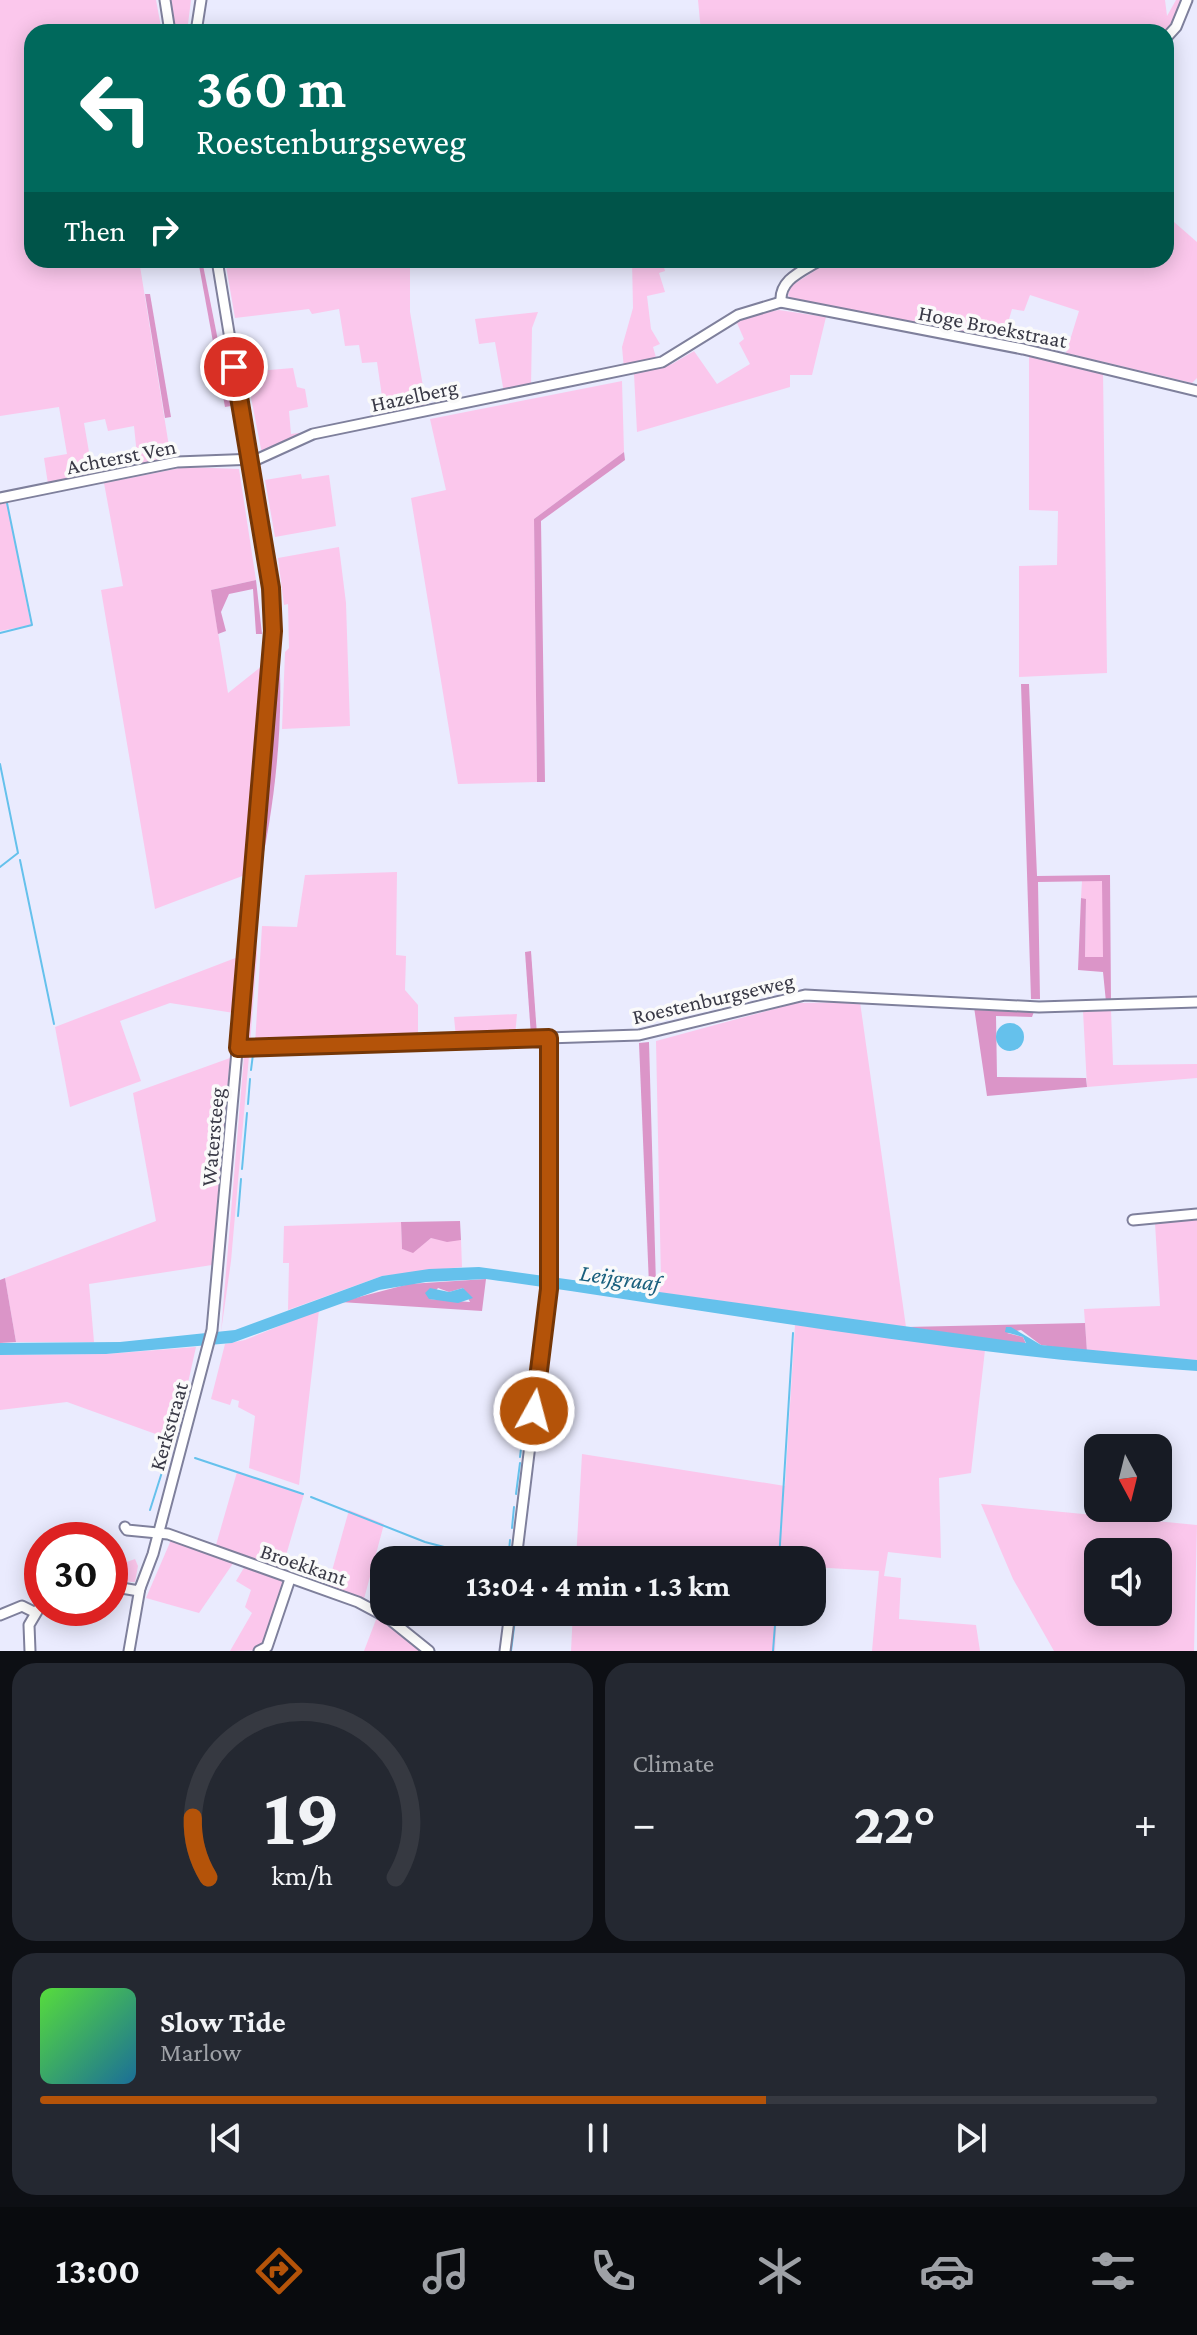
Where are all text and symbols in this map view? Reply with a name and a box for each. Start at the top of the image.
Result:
icon: left [64,56,168,160]
text: 360 m [196,57,346,119]
text: Roestenburgseweg [196,122,466,162]
icon: right [142,208,186,252]
text: Then [64,214,126,247]
street label: Hoge Broekstraat [916,300,1070,353]
pin [200,333,268,401]
icon: arrive [212,345,256,389]
street label: Hazelberg [368,374,460,417]
street label: Achterst Ven [64,434,178,479]
street label: Roestenburgseweg [630,968,797,1029]
street label: Watersteeg [196,1086,229,1188]
water label: Leijgraaf [578,1259,666,1298]
position arrow [492,1369,576,1453]
street label: Kerkstraat [144,1378,193,1473]
north arrow [1084,1434,1172,1522]
map controls [1084,1434,1172,1626]
speed limit sign: 30 [24,1522,128,1626]
street label: Broekkant [257,1538,351,1591]
button: sound [1084,1538,1172,1626]
text: 13:04 · 4 min · 1.3 km [466,1569,730,1602]
text: Climate [633,1749,714,1778]
text: 19 [264,1769,341,1862]
text: 22° [853,1789,936,1856]
text: − [633,1799,656,1847]
text: + [1134,1799,1157,1847]
text: km/h [271,1859,333,1891]
text: Slow Tide [160,2005,286,2038]
text: Marlow [160,2038,241,2067]
icon: previous [204,2116,248,2160]
icon: pause [576,2116,620,2160]
icon: next [949,2116,993,2160]
icon: directions [251,2243,307,2299]
icon: music [418,2243,474,2299]
icon: phone [585,2243,641,2299]
icon: climate [752,2243,808,2299]
icon: car [919,2243,975,2299]
icon: filters [1085,2243,1141,2299]
text: 13:00 [55,2251,140,2291]

